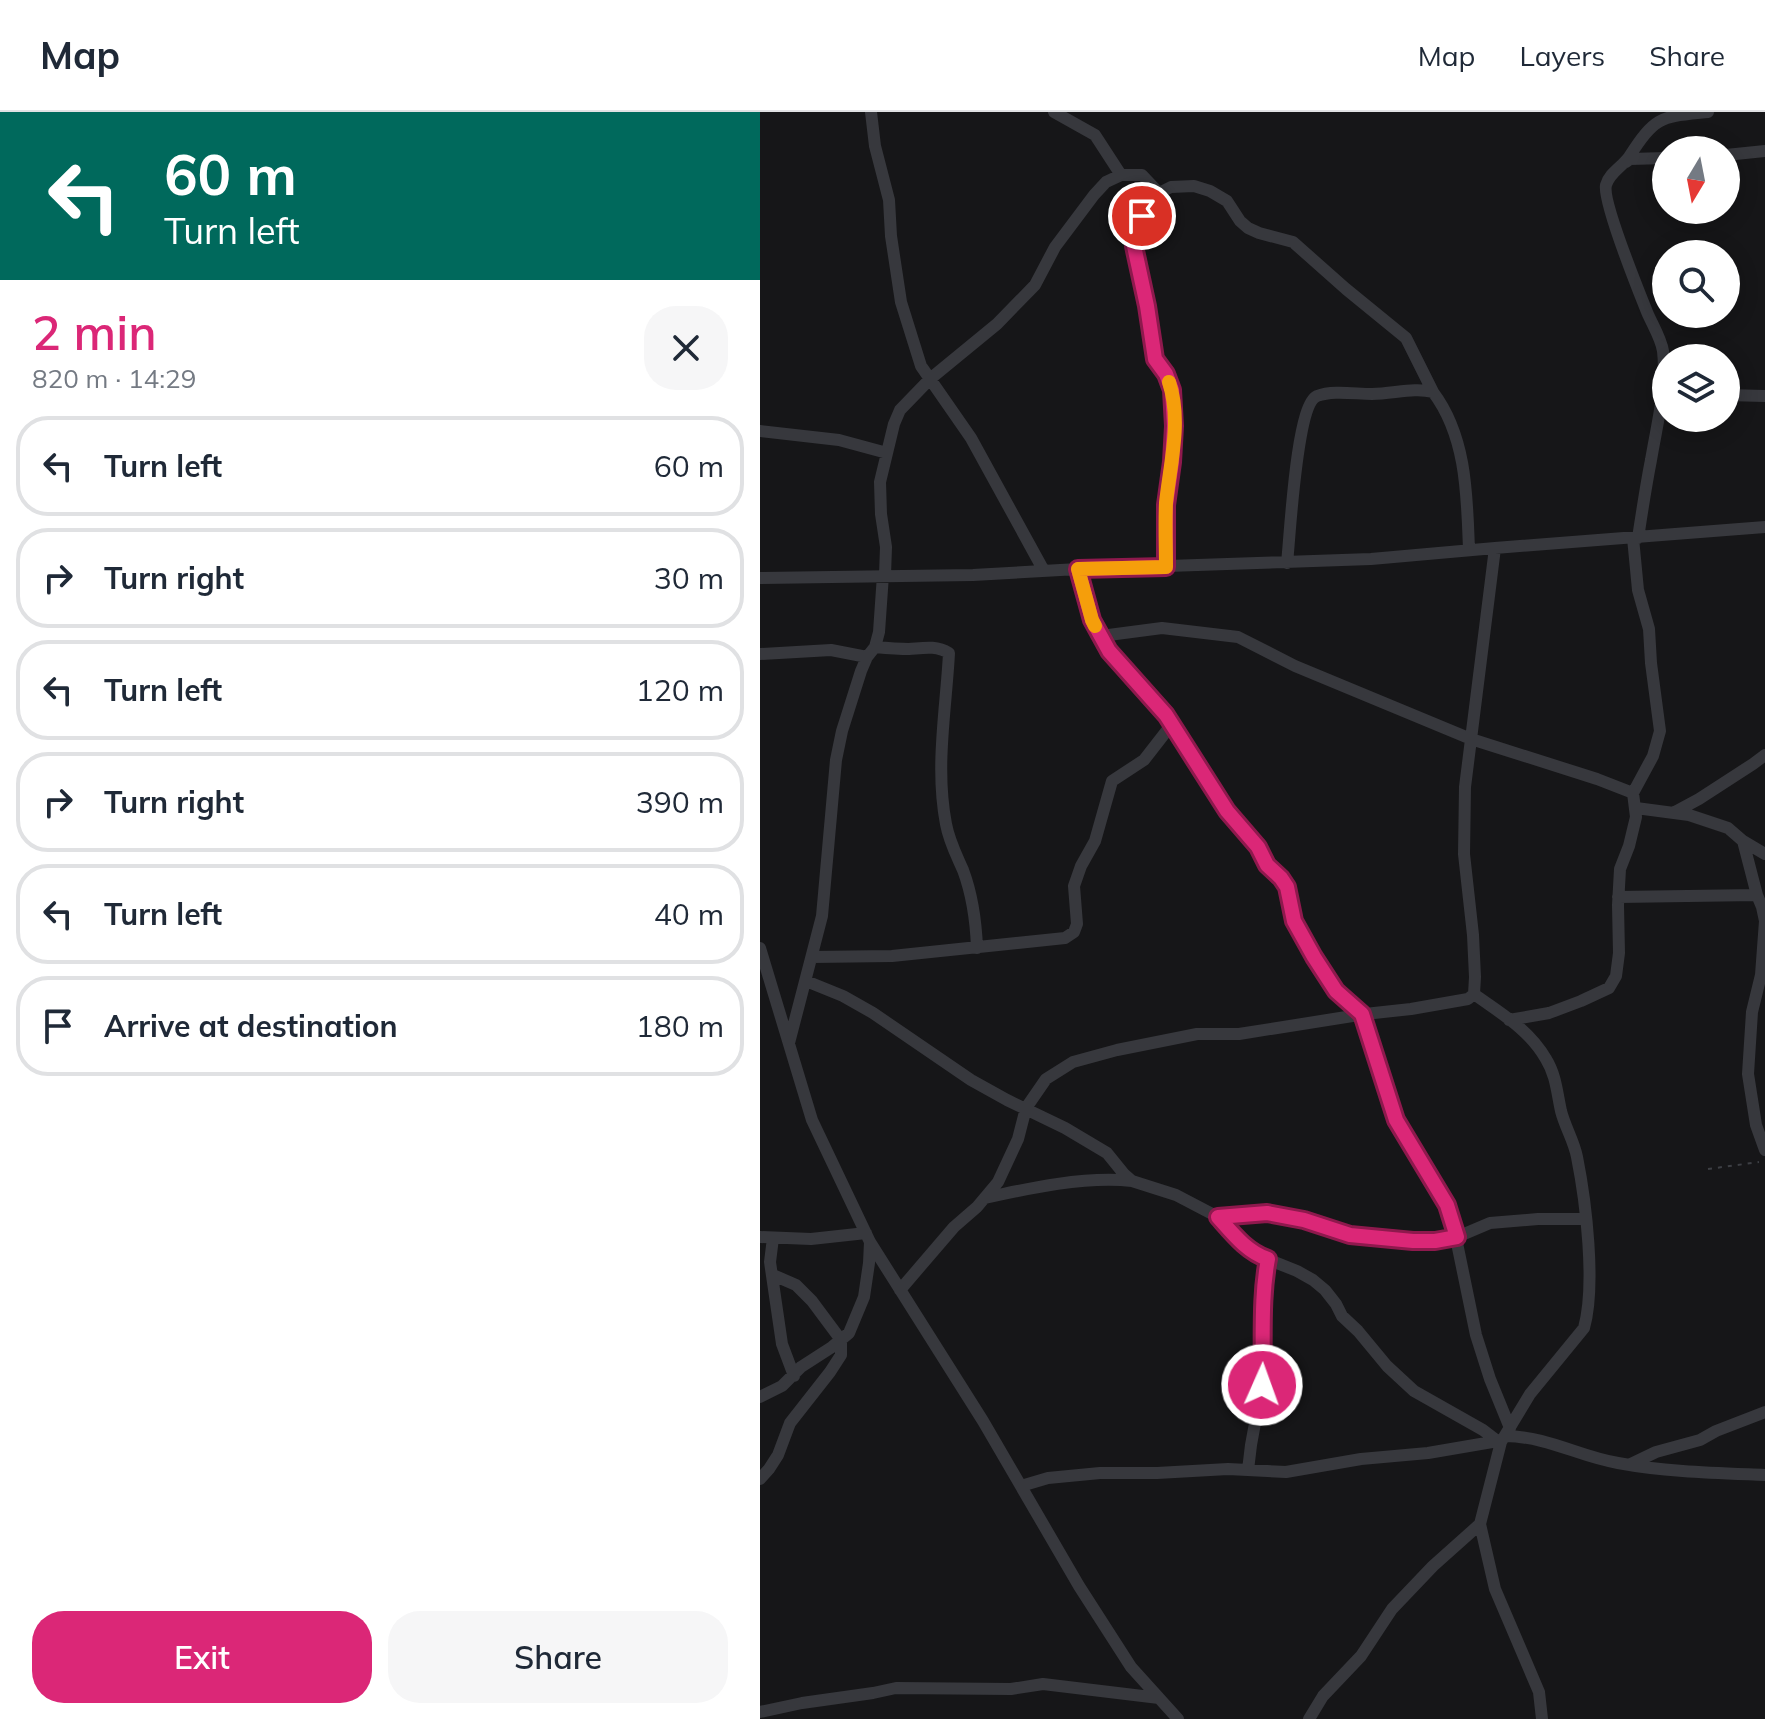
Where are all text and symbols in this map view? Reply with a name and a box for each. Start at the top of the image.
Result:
text: Map [40,31,120,79]
text: Map [1418,38,1475,73]
text: Layers [1519,38,1605,73]
text: Share [1649,38,1725,73]
north arrow [1652,136,1740,224]
map controls [1652,136,1740,432]
text: 60 m [164,139,297,209]
icon: left [32,144,136,248]
pin [1108,182,1176,250]
icon: arrive [1120,194,1164,238]
text: Turn left [164,208,300,253]
button: search [1652,240,1740,328]
text: 2 min [32,302,157,362]
button: close [644,306,728,390]
button: layers [1652,344,1740,432]
text: 820 m · 14:29 [32,362,196,395]
icon: left [36,444,80,488]
text: Turn left [104,447,222,485]
text: 60 m [654,447,724,485]
icon: right [36,556,80,600]
text: Turn right [104,559,244,597]
text: 30 m [654,559,724,597]
icon: left [36,668,80,712]
text: Turn left [104,671,222,709]
text: 120 m [636,671,724,709]
icon: right [36,780,80,824]
text: Turn right [104,783,244,821]
text: 390 m [636,783,724,821]
icon: left [36,892,80,936]
text: Turn left [104,895,222,933]
text: 40 m [654,895,724,933]
icon: arrive [36,1004,80,1048]
text: Arrive at destination [104,1007,398,1045]
text: 180 m [636,1007,724,1045]
position arrow [1220,1343,1304,1427]
button: Exit [32,1611,372,1703]
button: Share [388,1611,728,1703]

